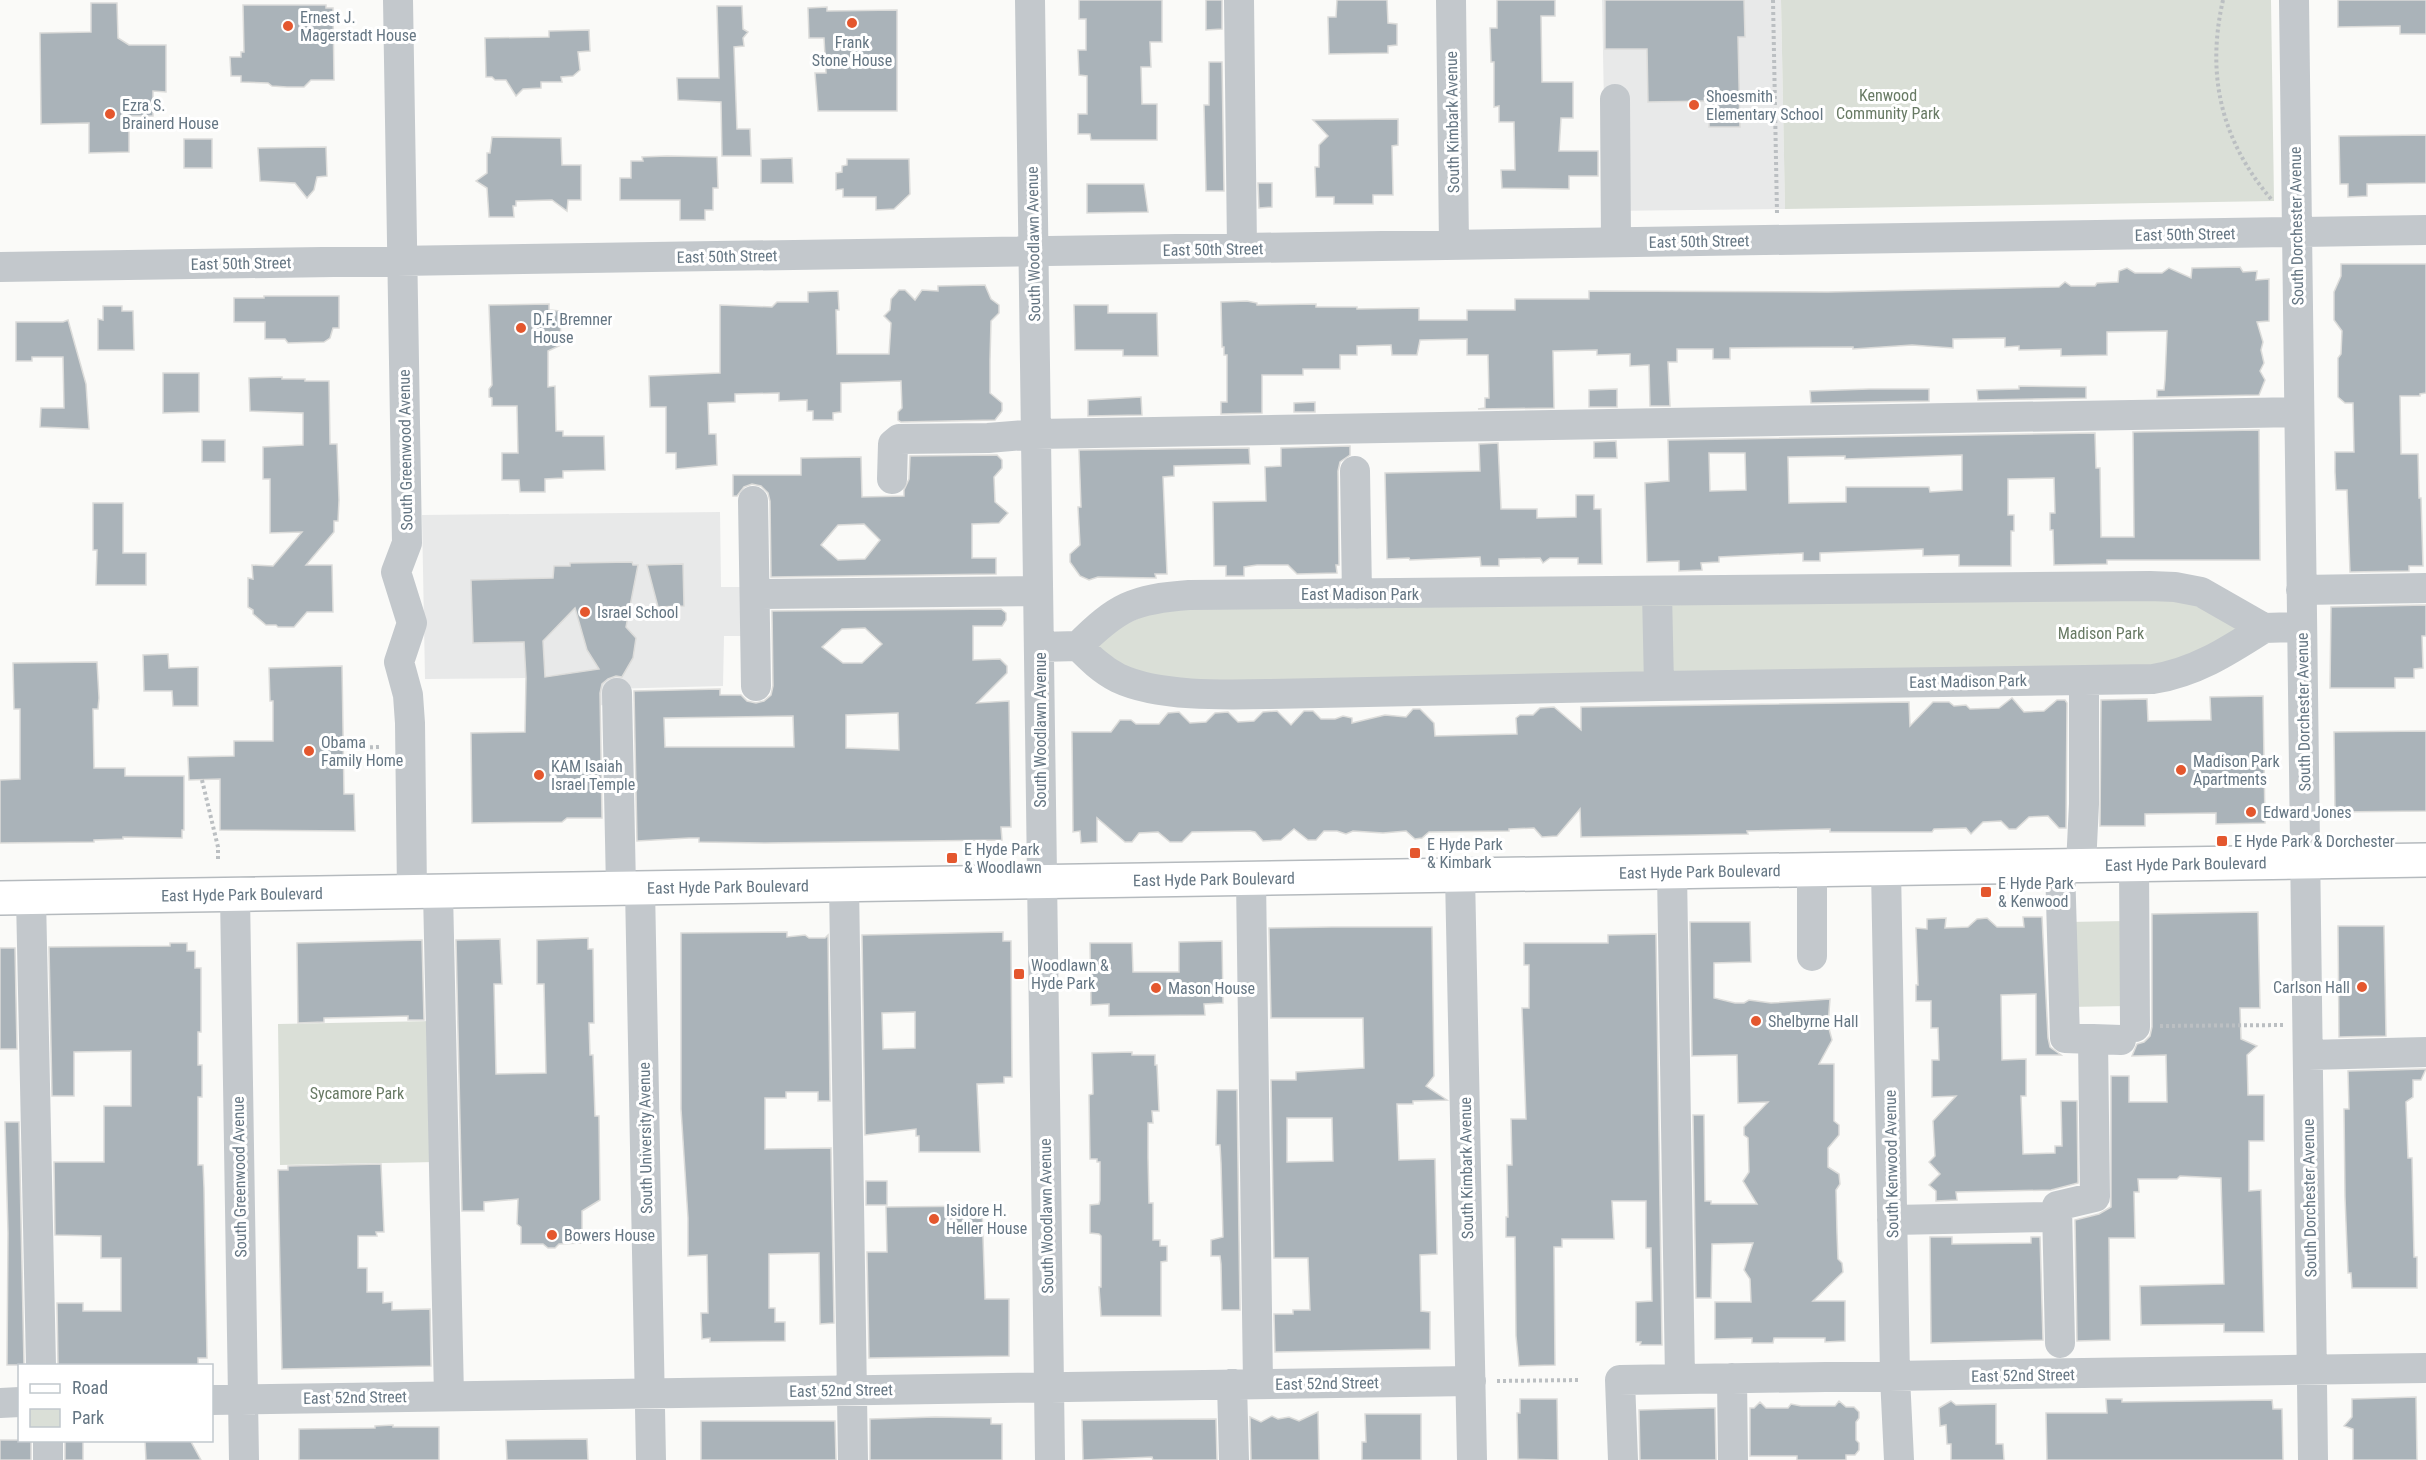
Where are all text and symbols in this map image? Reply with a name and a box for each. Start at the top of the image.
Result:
place label: Ernest J. Magerstadt House [300,8,417,45]
marker: Frank Stone House [845,16,859,30]
marker: Ernest J. Magerstadt House [281,19,295,33]
place label: Frank Stone House [812,33,892,70]
street label: South Kimbark Avenue [1442,51,1463,193]
park label: Kenwood Community Park [1836,86,1941,123]
place label: Shoesmith Elementary School [1706,87,1823,124]
place label: Ezra S. Brainerd House [122,96,219,133]
marker: Shoesmith Elementary School [1687,98,1701,112]
marker: Ezra S. Brainerd House [103,107,117,121]
street label: South Dorchester Avenue [2286,146,2307,306]
street label: South Woodlawn Avenue [1023,166,1044,322]
street label: East 50th Street [2134,224,2236,245]
street label: East 50th Street [1648,231,1750,252]
street label: East 50th Street [1162,239,1264,260]
street label: East 50th Street [676,246,778,267]
street label: East 50th Street [190,253,292,274]
place label: D.F. Bremner House [533,310,613,347]
marker: D.F. Bremner House [514,321,528,335]
street label: South Greenwood Avenue [395,369,416,531]
street label: East Madison Park [1301,585,1420,604]
place label: Israel School [597,603,679,622]
marker: Israel School [578,605,592,619]
park label: Madison Park [2058,624,2145,643]
street label: South Dorchester Avenue [2293,632,2314,792]
street label: South Woodlawn Avenue [1031,652,1050,808]
street label: East Madison Park [1909,671,2028,692]
place label: Obama Family Home [321,733,403,770]
marker: Obama Family Home [302,744,316,758]
place label: Madison Park Apartments [2193,752,2280,789]
place label: KAM Isaiah Israel Temple [551,757,635,794]
marker: Madison Park Apartments [2174,763,2188,777]
marker: KAM Isaiah Israel Temple [532,768,546,782]
place label: Edward Jones [2263,803,2351,822]
marker: Edward Jones [2244,805,2258,819]
place label: E Hyde Park & Dorchester [2234,832,2395,851]
marker: E Hyde Park & Dorchester [2215,834,2229,848]
place label: E Hyde Park & Kimbark [1427,835,1504,872]
place label: E Hyde Park & Woodlawn [964,840,1042,877]
marker: E Hyde Park & Kimbark [1408,846,1422,860]
marker: E Hyde Park & Woodlawn [945,851,959,865]
street label: East Hyde Park Boulevard [2105,853,2267,875]
street label: East Hyde Park Boulevard [1619,861,1781,883]
street label: East Hyde Park Boulevard [1133,869,1295,890]
place label: E Hyde Park & Kenwood [1998,874,2075,911]
street label: East Hyde Park Boulevard [647,876,809,898]
street label: East Hyde Park Boulevard [161,884,323,905]
marker: E Hyde Park & Kenwood [1979,885,1993,899]
place label: Woodlawn & Hyde Park [1031,956,1109,993]
marker: Woodlawn & Hyde Park [1012,967,1026,981]
place label: Carlson Hall [2273,978,2350,997]
place label: Mason House [1168,979,1255,998]
marker: Carlson Hall [2355,980,2369,994]
marker: Mason House [1149,981,1163,995]
place label: Shelbyrne Hall [1768,1012,1858,1031]
marker: Shelbyrne Hall [1749,1014,1763,1028]
street label: South University Avenue [635,1062,656,1214]
park label: Sycamore Park [310,1084,405,1103]
street label: South Kenwood Avenue [1881,1090,1902,1238]
street label: South Greenwood Avenue [229,1096,250,1258]
street label: South Kimbark Avenue [1456,1097,1477,1239]
street label: South Dorchester Avenue [2299,1118,2320,1278]
street label: South Woodlawn Avenue [1036,1138,1057,1294]
place label: Isidore H. Heller House [946,1201,1027,1238]
marker: Isidore H. Heller House [927,1212,941,1226]
place label: Bowers House [564,1226,655,1245]
marker: Bowers House [545,1228,559,1242]
legend [18,1364,213,1442]
street label: East 52nd Street [1971,1365,2075,1386]
street label: East 52nd Street [1275,1373,1379,1394]
text: Road [72,1377,108,1398]
street label: East 52nd Street [789,1380,893,1401]
street label: East 52nd Street [303,1387,407,1408]
text: Park [72,1407,104,1428]

